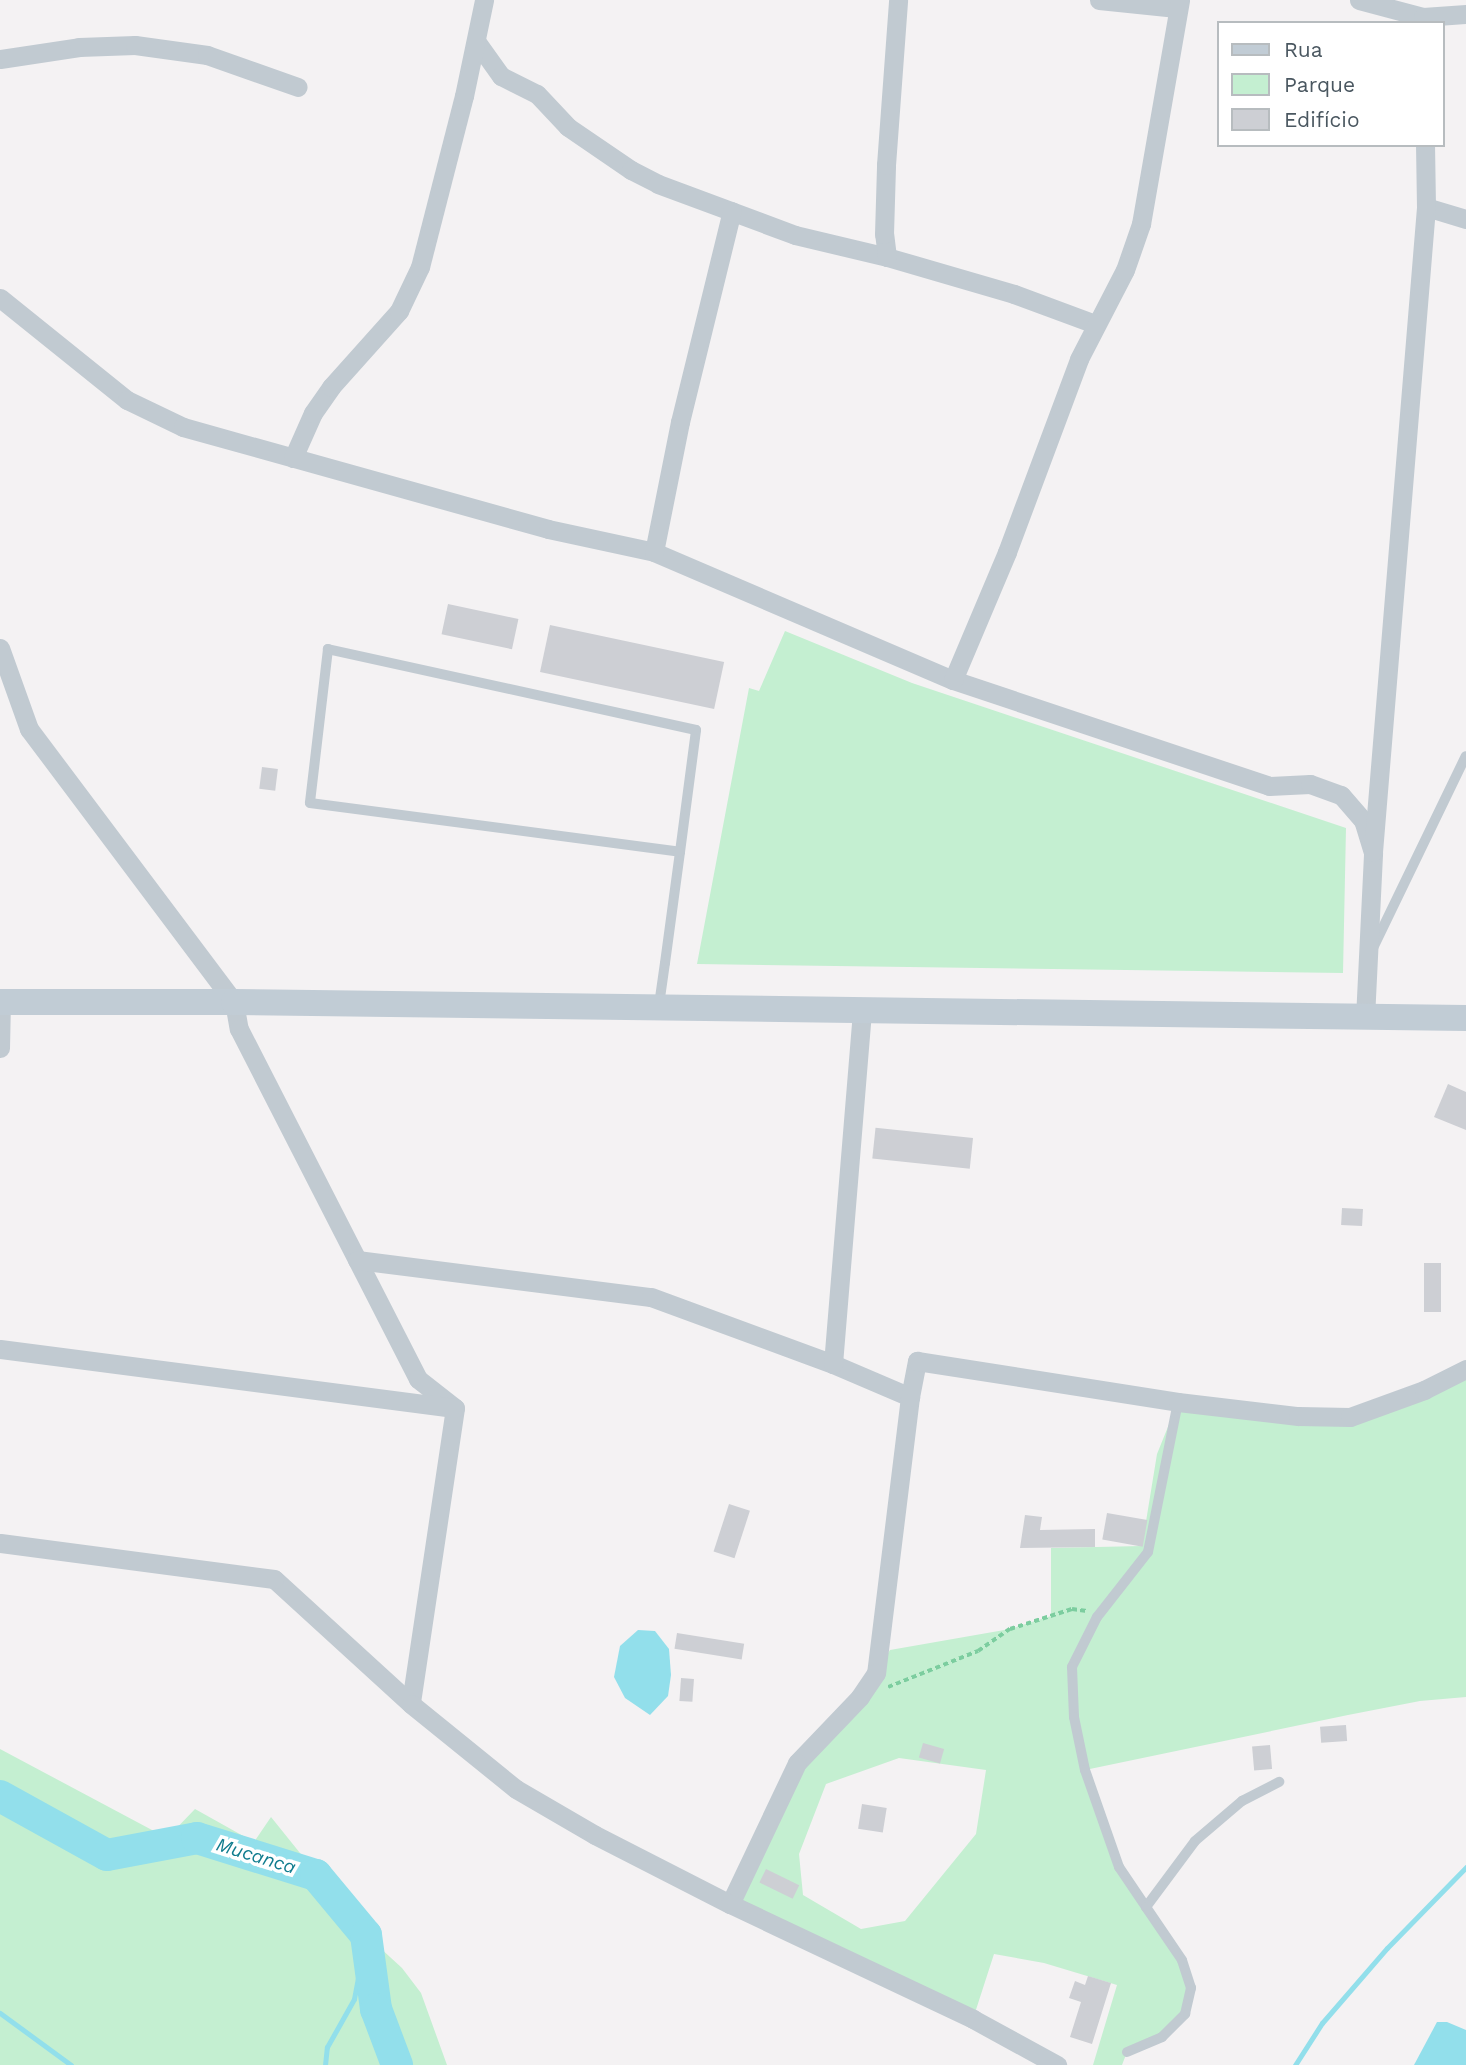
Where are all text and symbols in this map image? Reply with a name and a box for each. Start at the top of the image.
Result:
legend [1218,21,1445,147]
text: Rua [1284,37,1323,62]
text: Parque [1284,72,1355,97]
text: Edifício [1284,107,1360,132]
water label: Mucanca [213,1833,299,1879]

